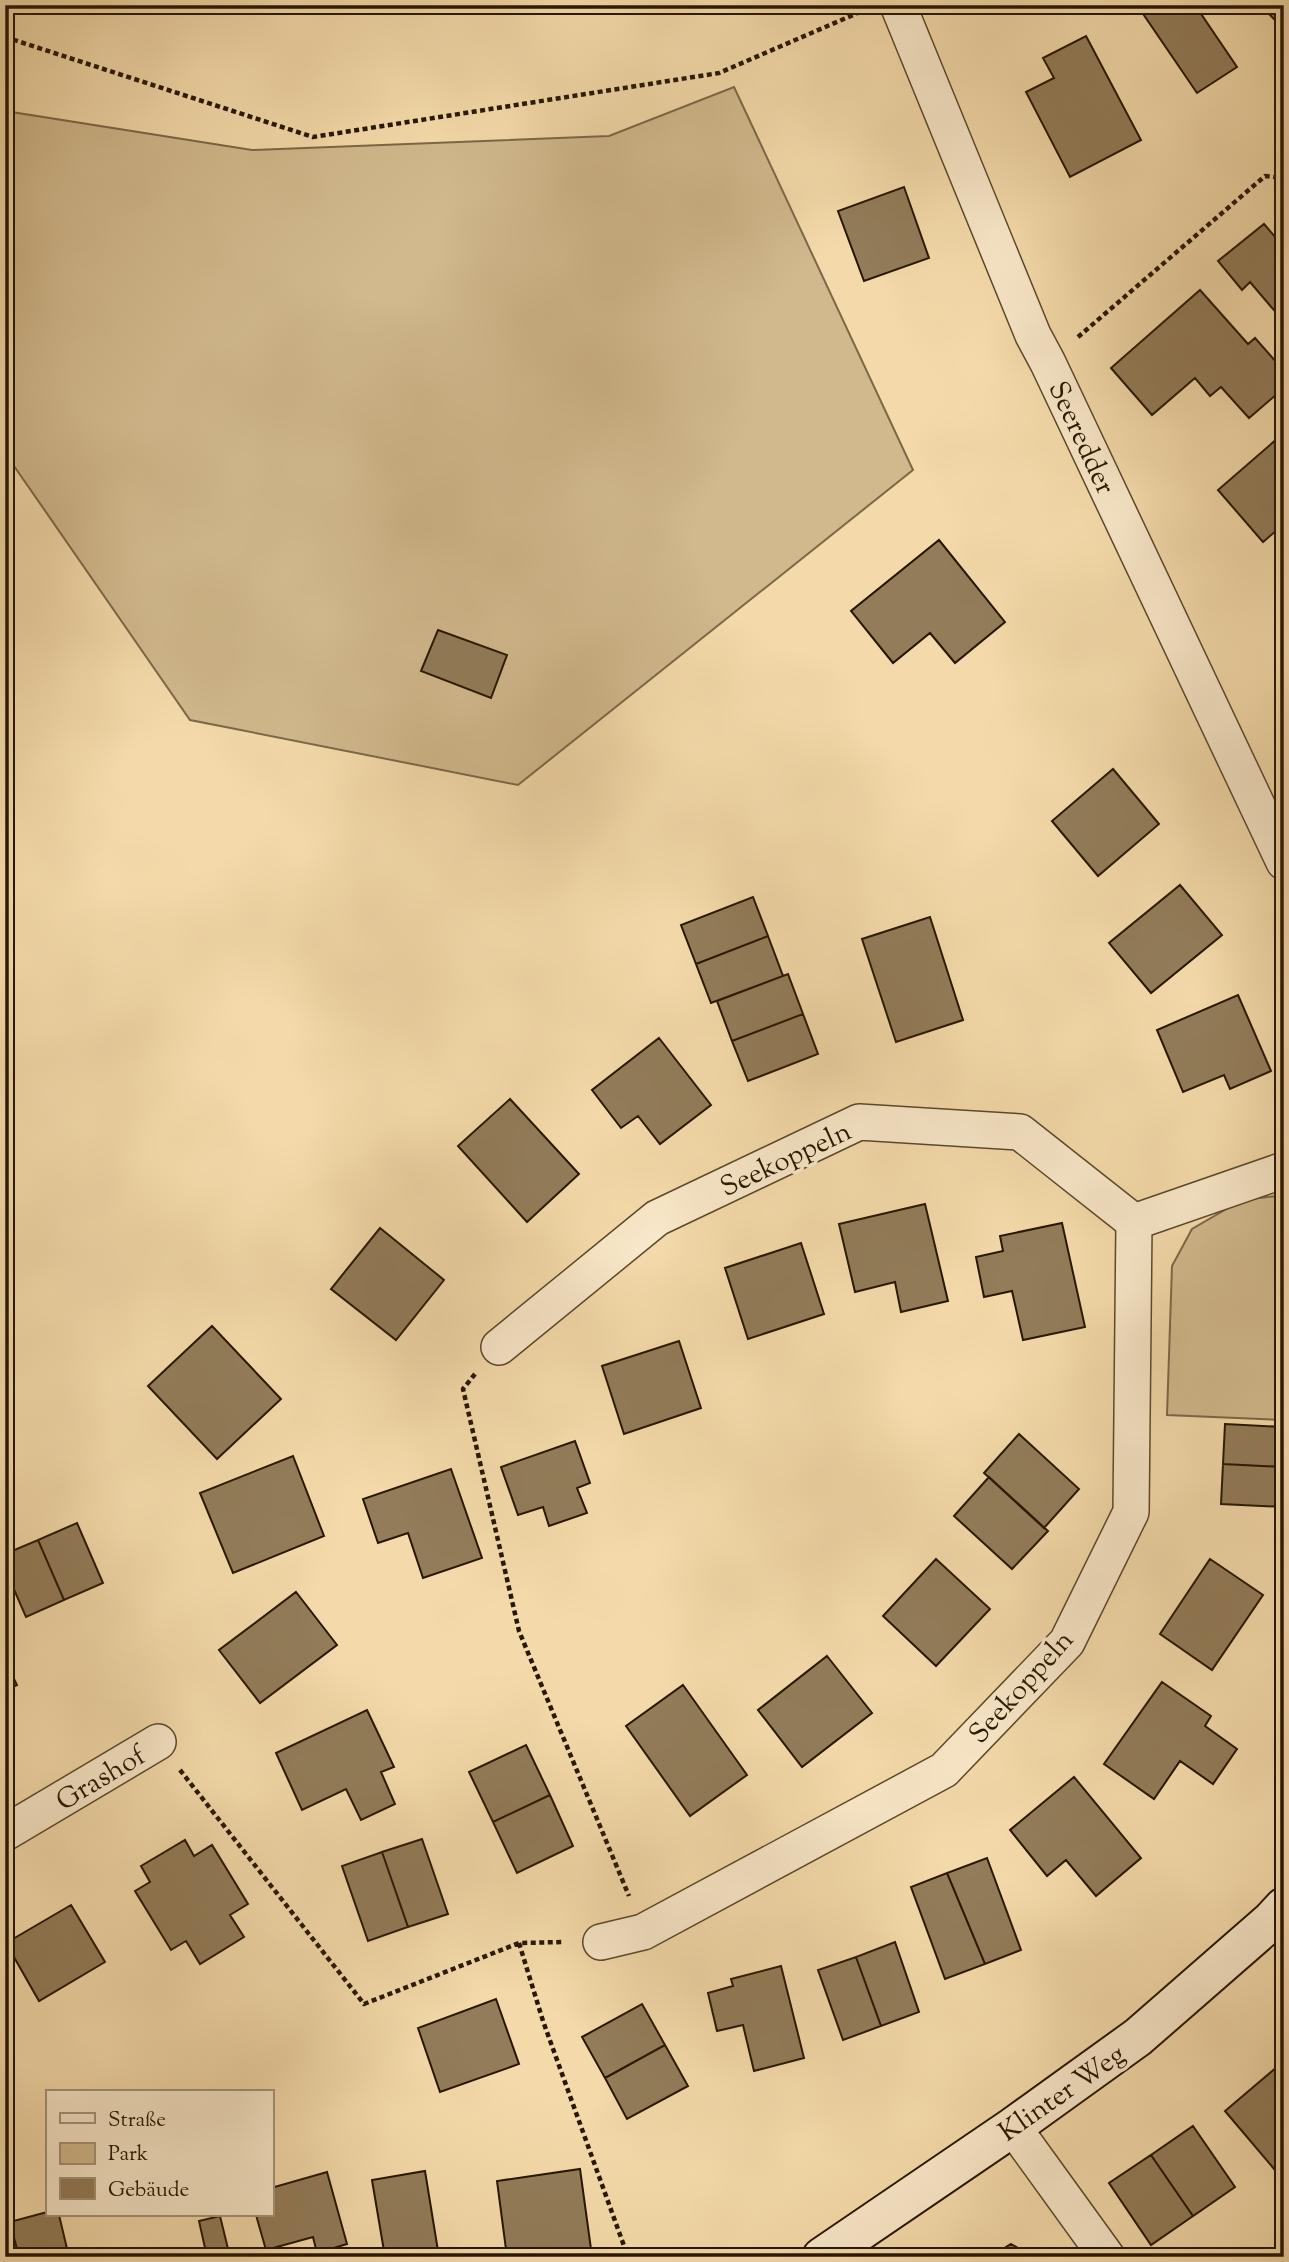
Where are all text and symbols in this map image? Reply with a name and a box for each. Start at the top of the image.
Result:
street label: Seeredder [1037,375,1124,502]
street label: Seekoppeln [714,1113,858,1209]
street label: Seekoppeln [960,1622,1084,1754]
street label: Grashof [49,1736,155,1822]
street label: Klinter Weg [991,2036,1134,2153]
legend [46,2090,273,2216]
text: Straße [108,2106,166,2136]
text: Park [108,2140,149,2170]
text: Gebäude [108,2176,189,2206]

